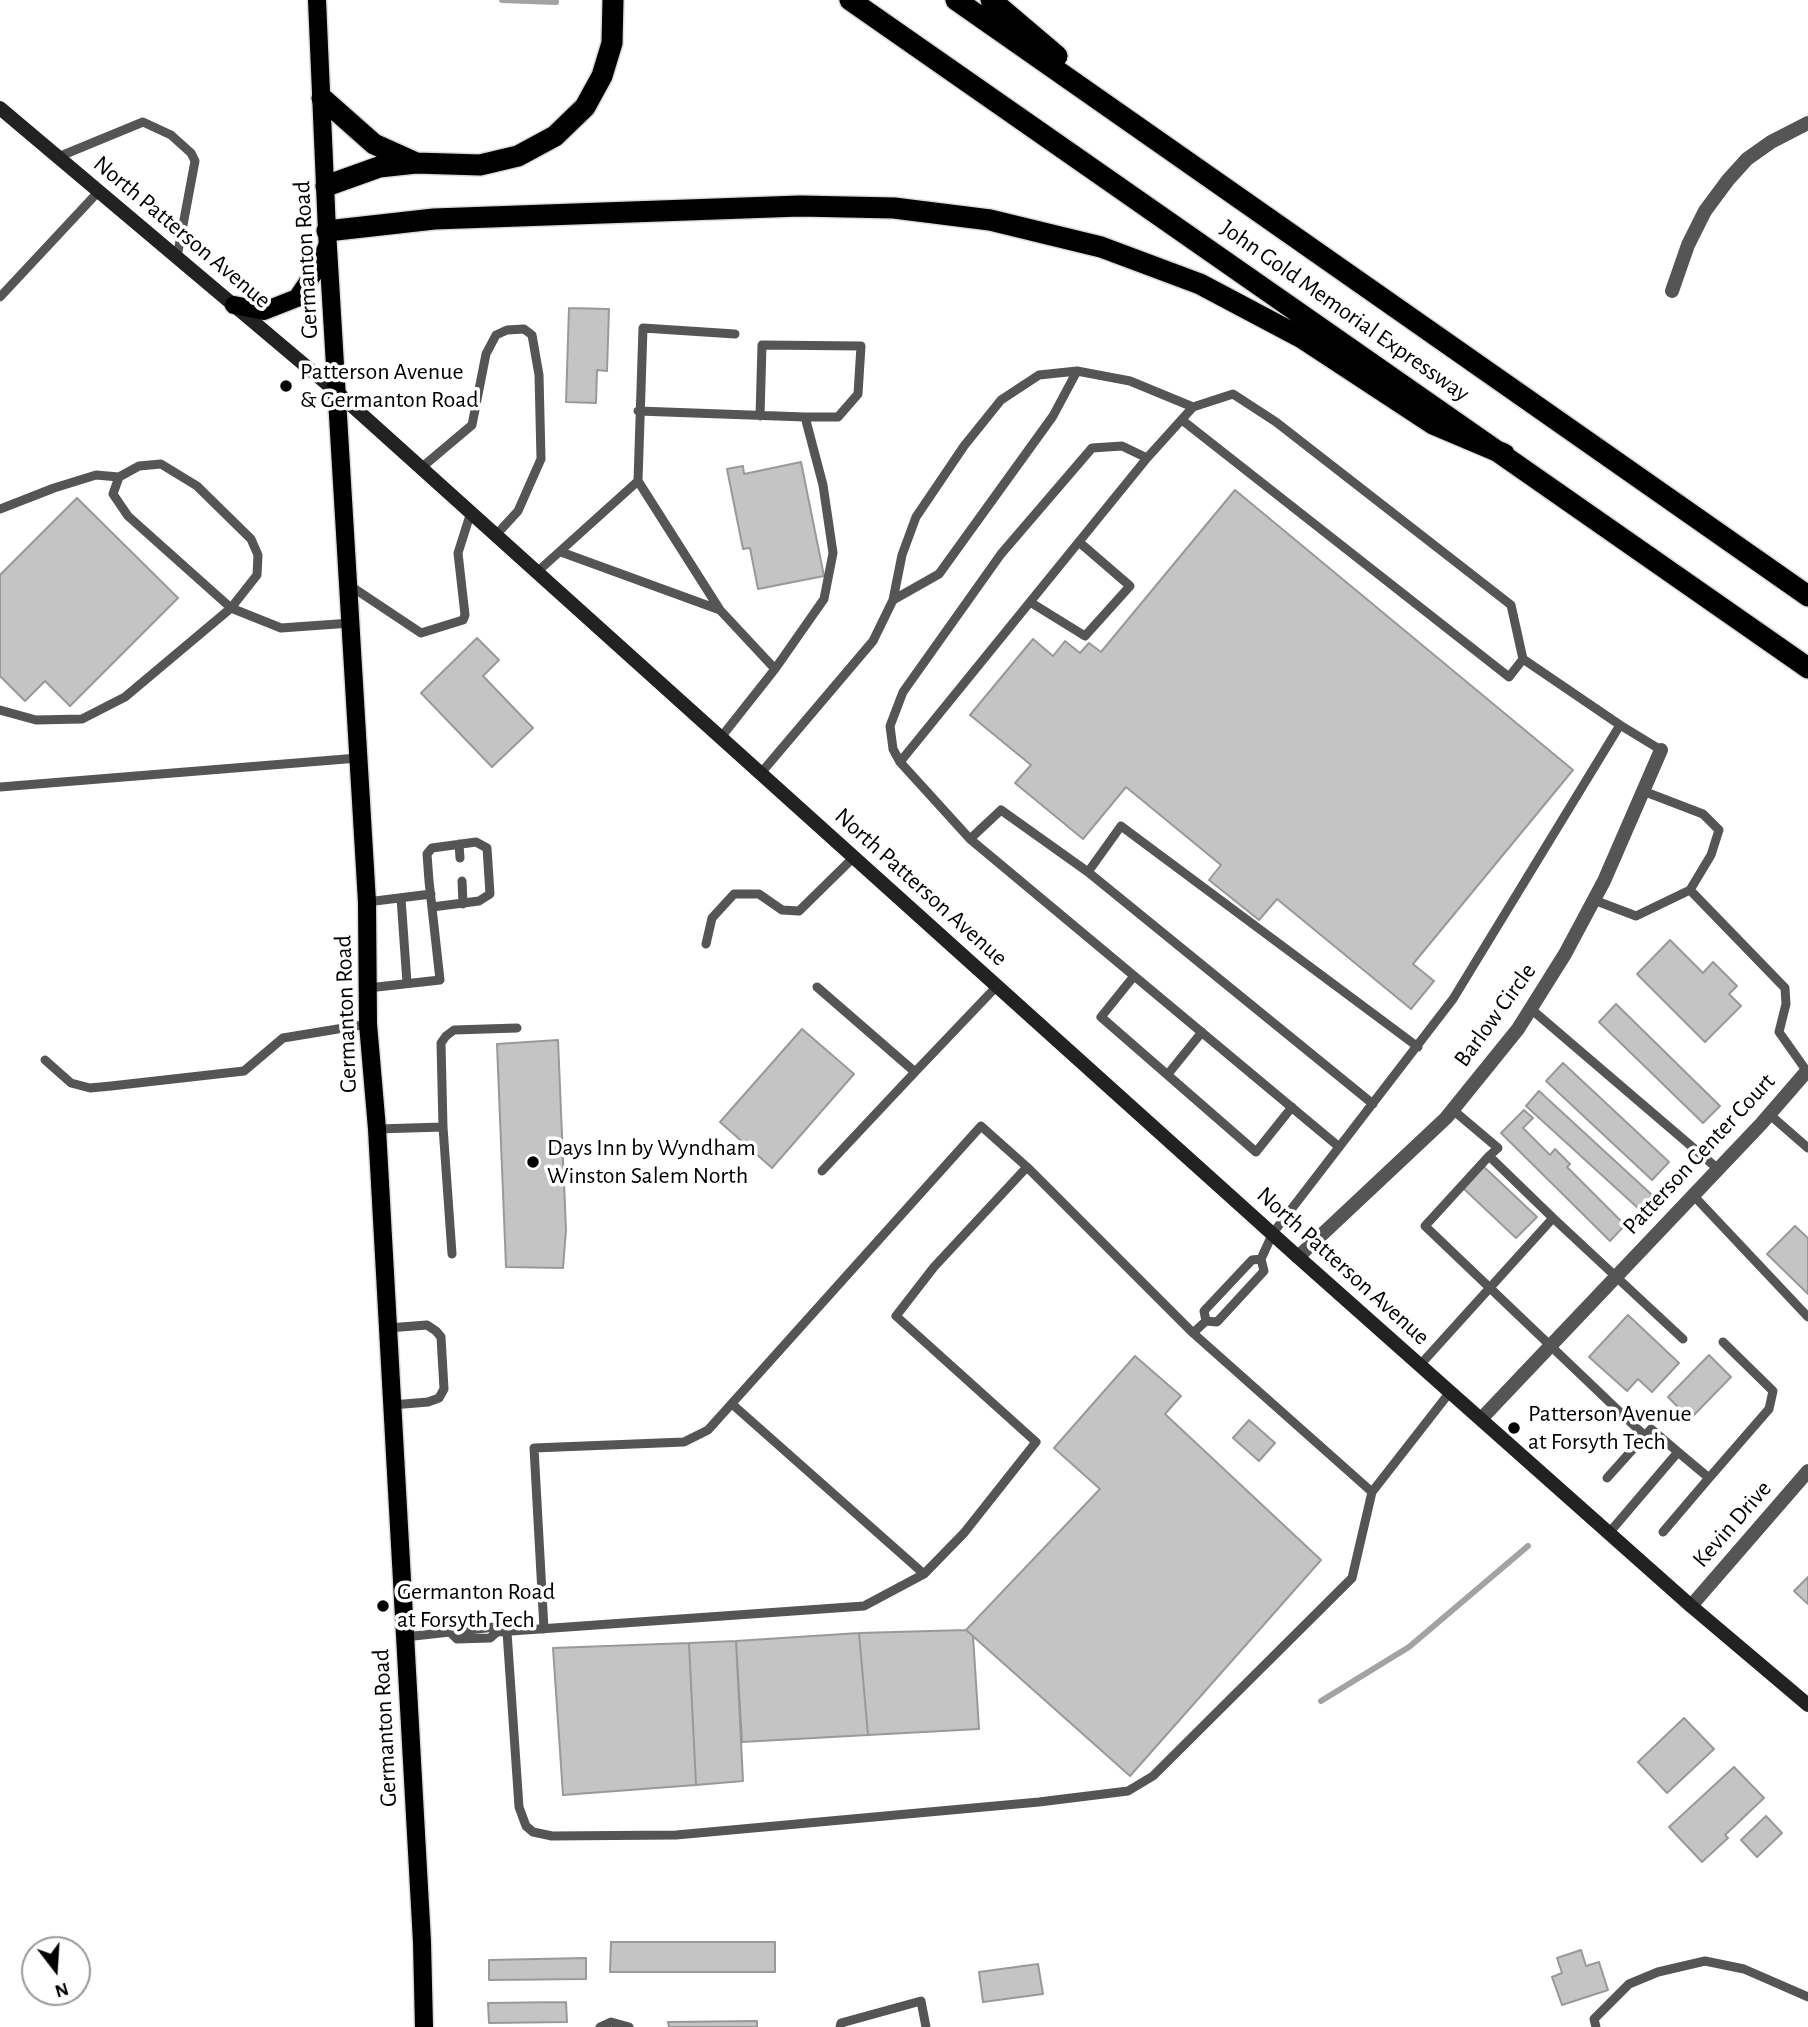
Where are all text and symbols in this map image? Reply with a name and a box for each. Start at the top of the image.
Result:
street label: North Patterson Avenue [87,149,277,315]
street label: Germanton Road [287,180,325,340]
street label: John Gold Memorial Expressway [1215,214,1475,408]
place label: Patterson Avenue & Germanton Road [300,358,479,414]
marker: Patterson Avenue & Germanton Road [278,378,294,394]
street label: North Patterson Avenue [829,802,1013,972]
street label: Germanton Road [329,934,363,1094]
street label: Barlow Circle [1448,957,1542,1073]
street label: Patterson Center Court [1617,1067,1781,1241]
place label: Days Inn by Wyndham Winston Salem North [547,1134,756,1190]
marker: Days Inn by Wyndham Winston Salem North [525,1154,541,1170]
street label: North Patterson Avenue [1251,1181,1435,1351]
place label: Patterson Avenue at Forsyth Tech [1528,1400,1691,1456]
marker: Patterson Avenue at Forsyth Tech [1506,1420,1522,1436]
street label: Kevin Drive [1686,1475,1778,1573]
place label: Germanton Road at Forsyth Tech [397,1578,555,1634]
marker: Germanton Road at Forsyth Tech [375,1598,391,1614]
street label: Germanton Road [366,1648,404,1808]
north arrow [21,1936,91,2006]
text: N [53,1979,71,2001]

